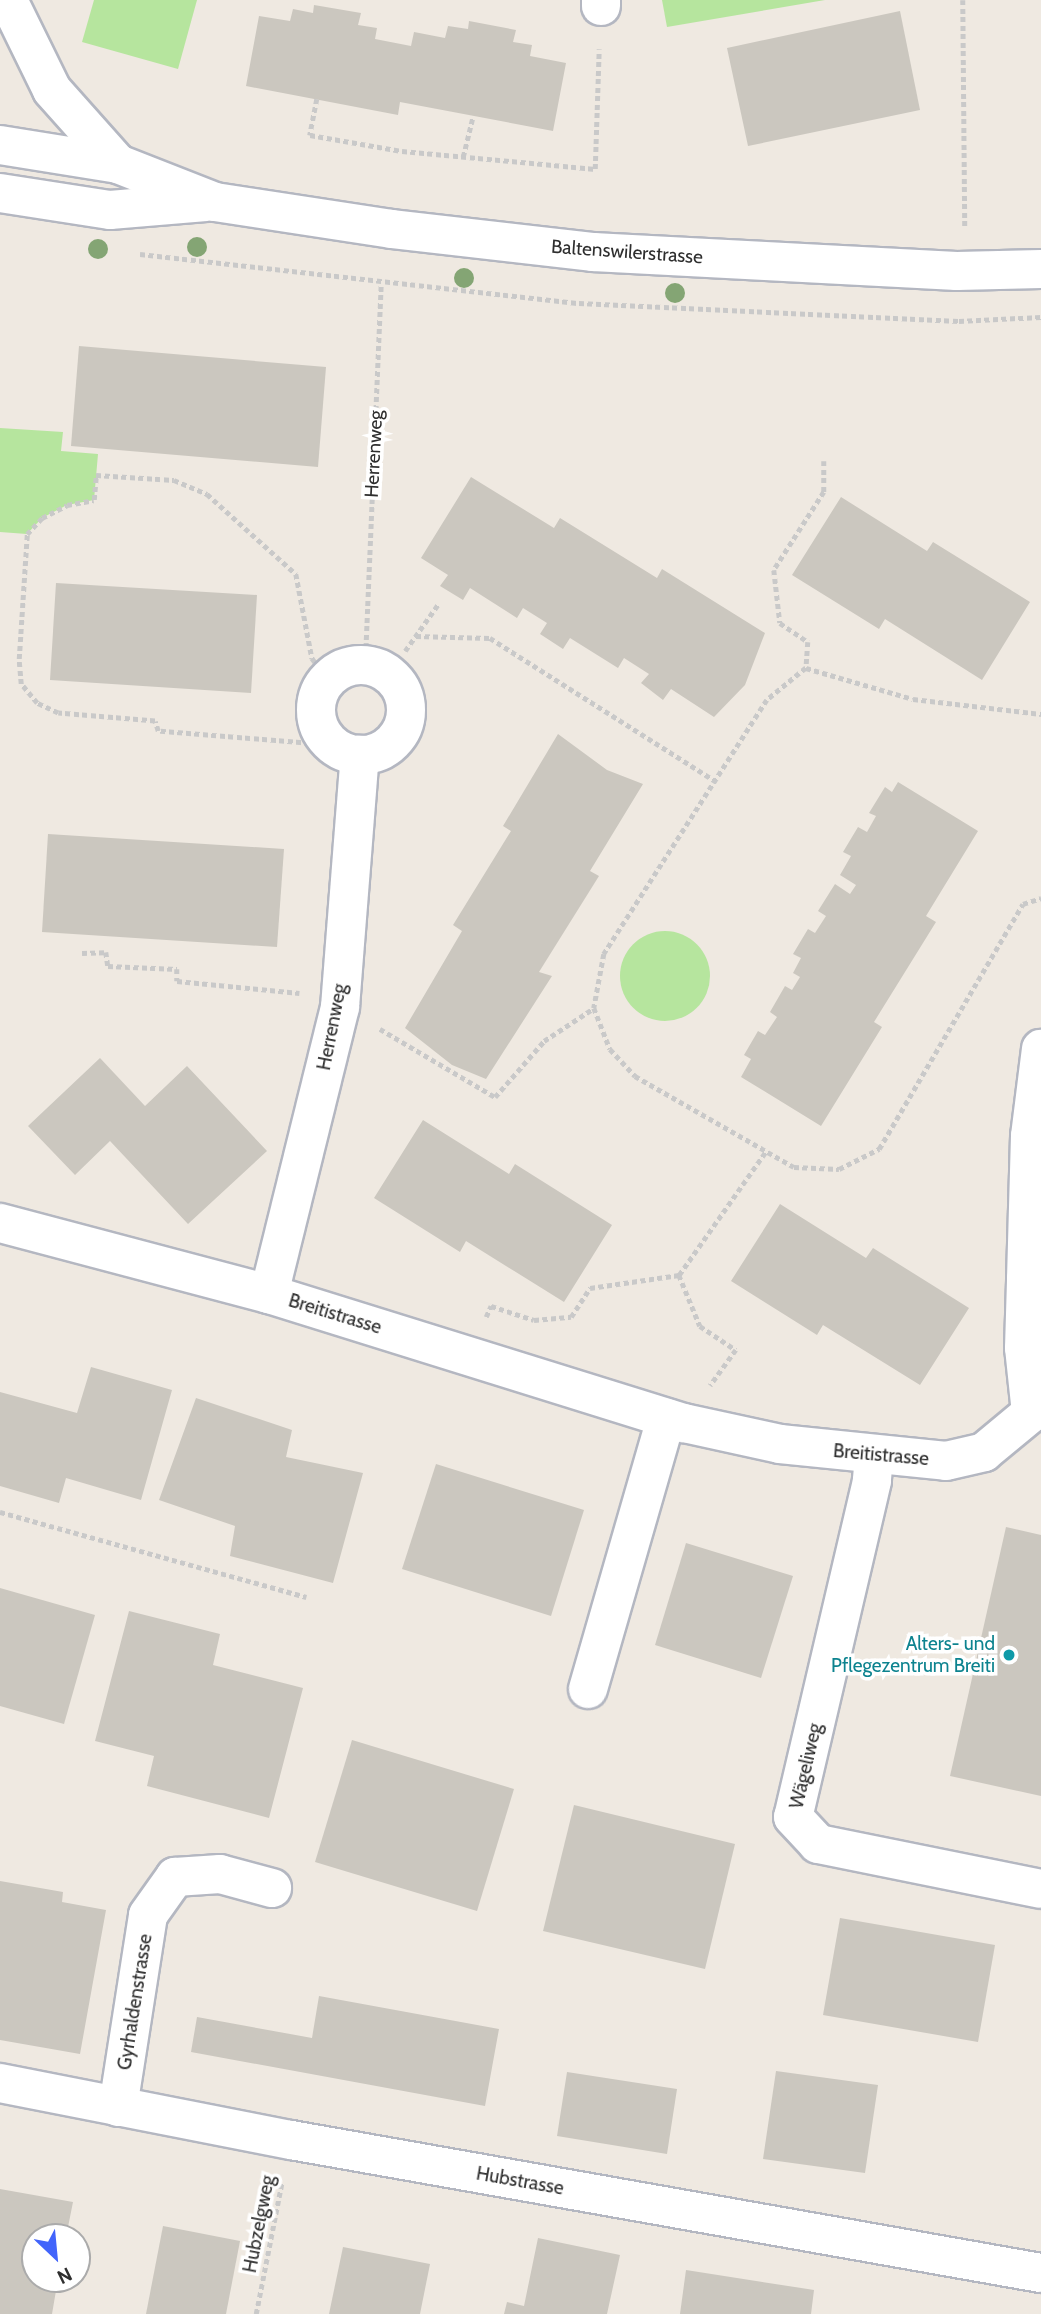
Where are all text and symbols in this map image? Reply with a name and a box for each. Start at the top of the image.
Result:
street label: Baltenswilerstrasse [550,235,704,269]
street label: Herrenweg [360,410,388,498]
street label: Herrenweg [312,982,352,1072]
street label: Breitistrasse [286,1289,384,1339]
street label: Breitistrasse [832,1439,930,1471]
place label: Alters- und Pflegezentrum Breiti [831,1633,995,1677]
marker: Alters- und Pflegezentrum Breiti [1001,1647,1017,1663]
street label: Wägeliweg [785,1721,827,1811]
street label: Gyrhaldenstrasse [113,1932,157,2072]
street label: Hubstrasse [474,2162,566,2200]
street label: Hubzelgweg [238,2173,280,2275]
north arrow [21,2223,91,2293]
text: N [53,2262,76,2289]

